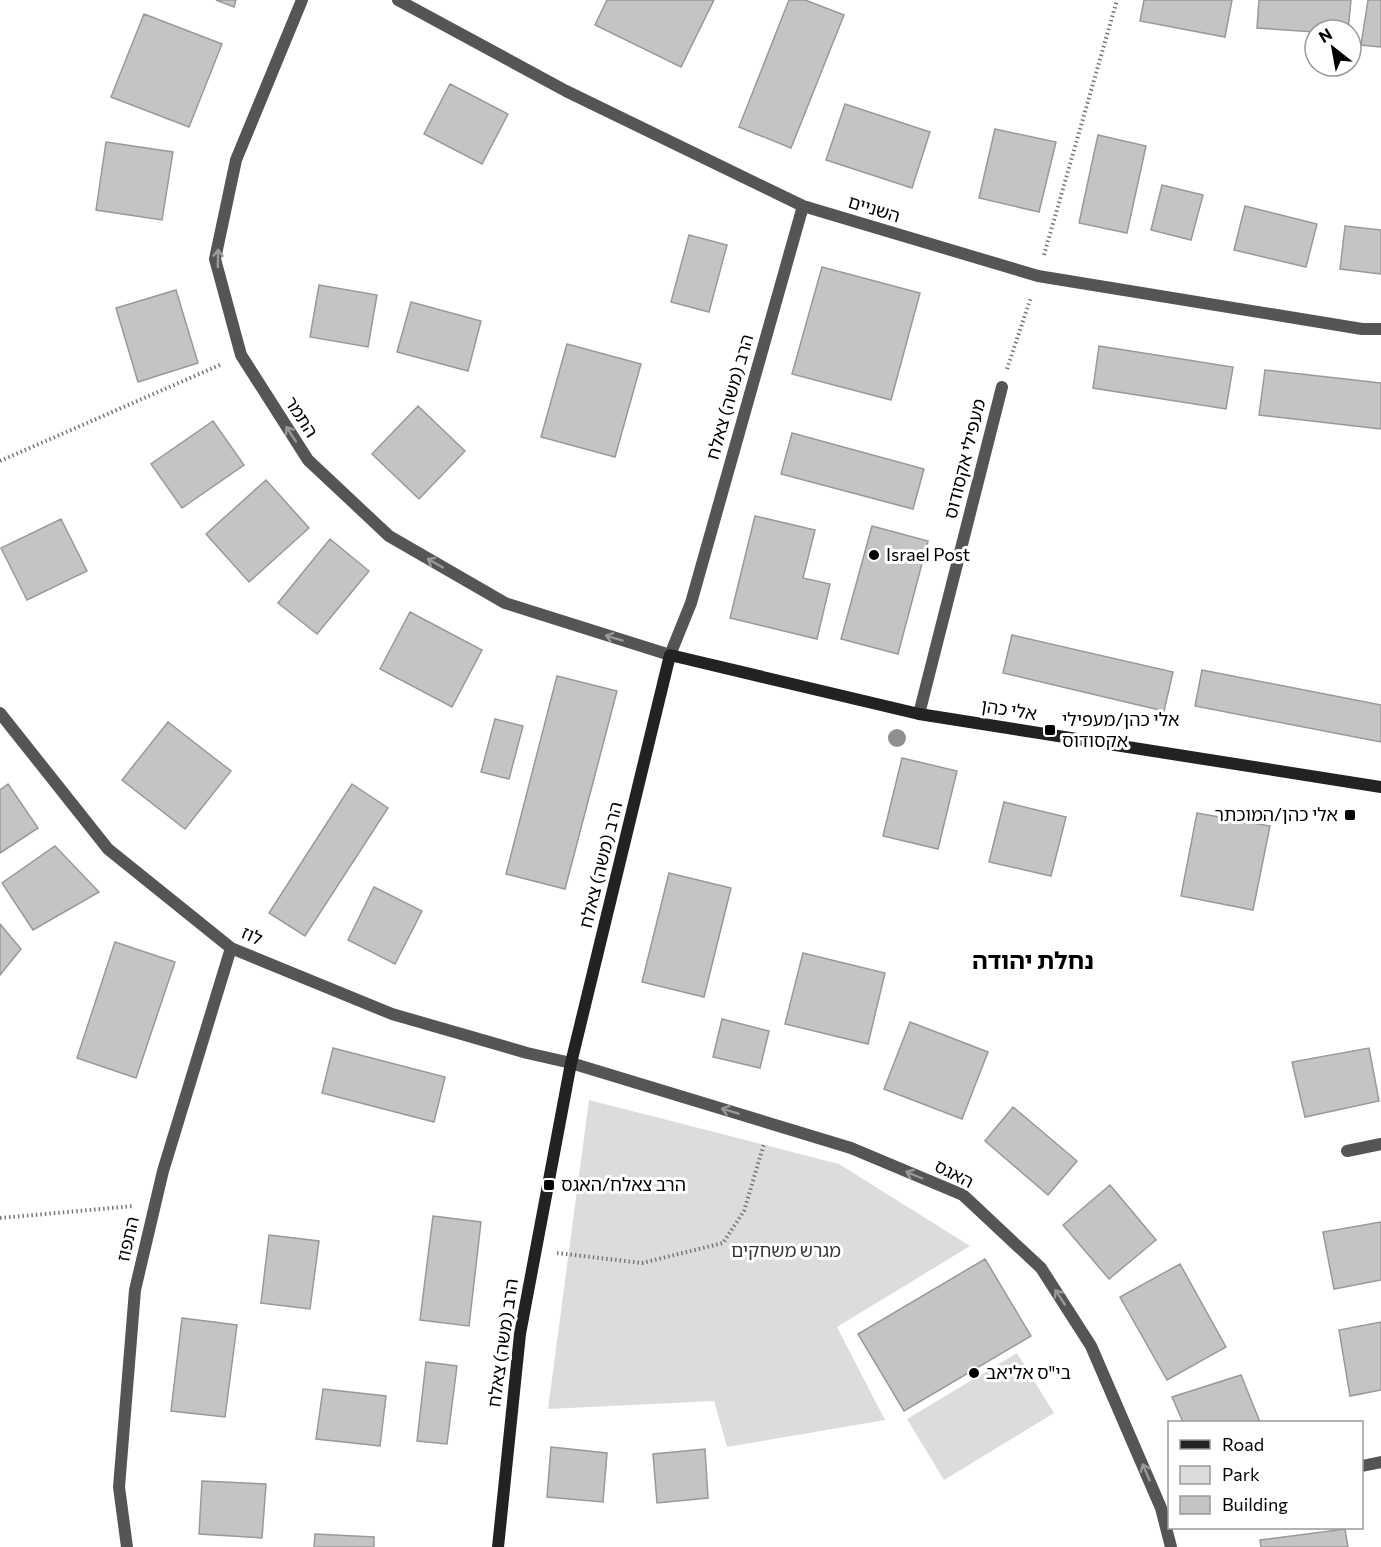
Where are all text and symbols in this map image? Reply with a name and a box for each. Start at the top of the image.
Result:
north arrow [1303,18,1363,78]
text: N [1315,23,1335,46]
street label: השניים [846,190,903,226]
one-way arrow [212,248,223,268]
street label: הרב (משה) צאלח [701,331,757,462]
street label: התמר [281,392,323,441]
street label: מעפילי אקסודוס [938,396,990,521]
one-way arrow [285,426,298,443]
place label: Israel Post [886,543,970,565]
marker: Israel Post [867,548,881,562]
one-way arrow [427,556,444,568]
one-way arrow [605,632,624,643]
street label: אלי כהן [980,694,1038,724]
place label: אלי כהן/מעפילי אקסודוס [1062,708,1179,751]
marker: אלי כהן/מעפילי אקסודוס [1043,723,1057,737]
street label: הרב (משה) צאלח [574,799,626,930]
place label: אלי כהן/המוכתר [1214,803,1338,825]
marker: אלי כהן/המוכתר [1343,808,1357,822]
street label: לוז [238,921,266,949]
district label: נחלת יהודה [972,945,1094,974]
one-way arrow [721,1105,740,1116]
street label: האגס [931,1154,978,1192]
one-way arrow [905,1168,923,1180]
place label: הרב צאלח/האגס [561,1173,686,1195]
marker: הרב צאלח/האגס [542,1178,556,1192]
street label: התפוז [111,1214,143,1263]
park label: מגרש משחקים [731,1239,841,1261]
street label: הרב (משה) צאלח [482,1277,522,1409]
one-way arrow [1054,1290,1066,1306]
place label: בי"ס אליאב [986,1361,1071,1383]
marker: בי"ס אליאב [967,1366,981,1380]
legend [1168,1421,1363,1529]
text: Road [1222,1433,1264,1455]
one-way arrow [1139,1463,1150,1481]
text: Park [1222,1463,1260,1485]
text: Building [1222,1493,1288,1515]

